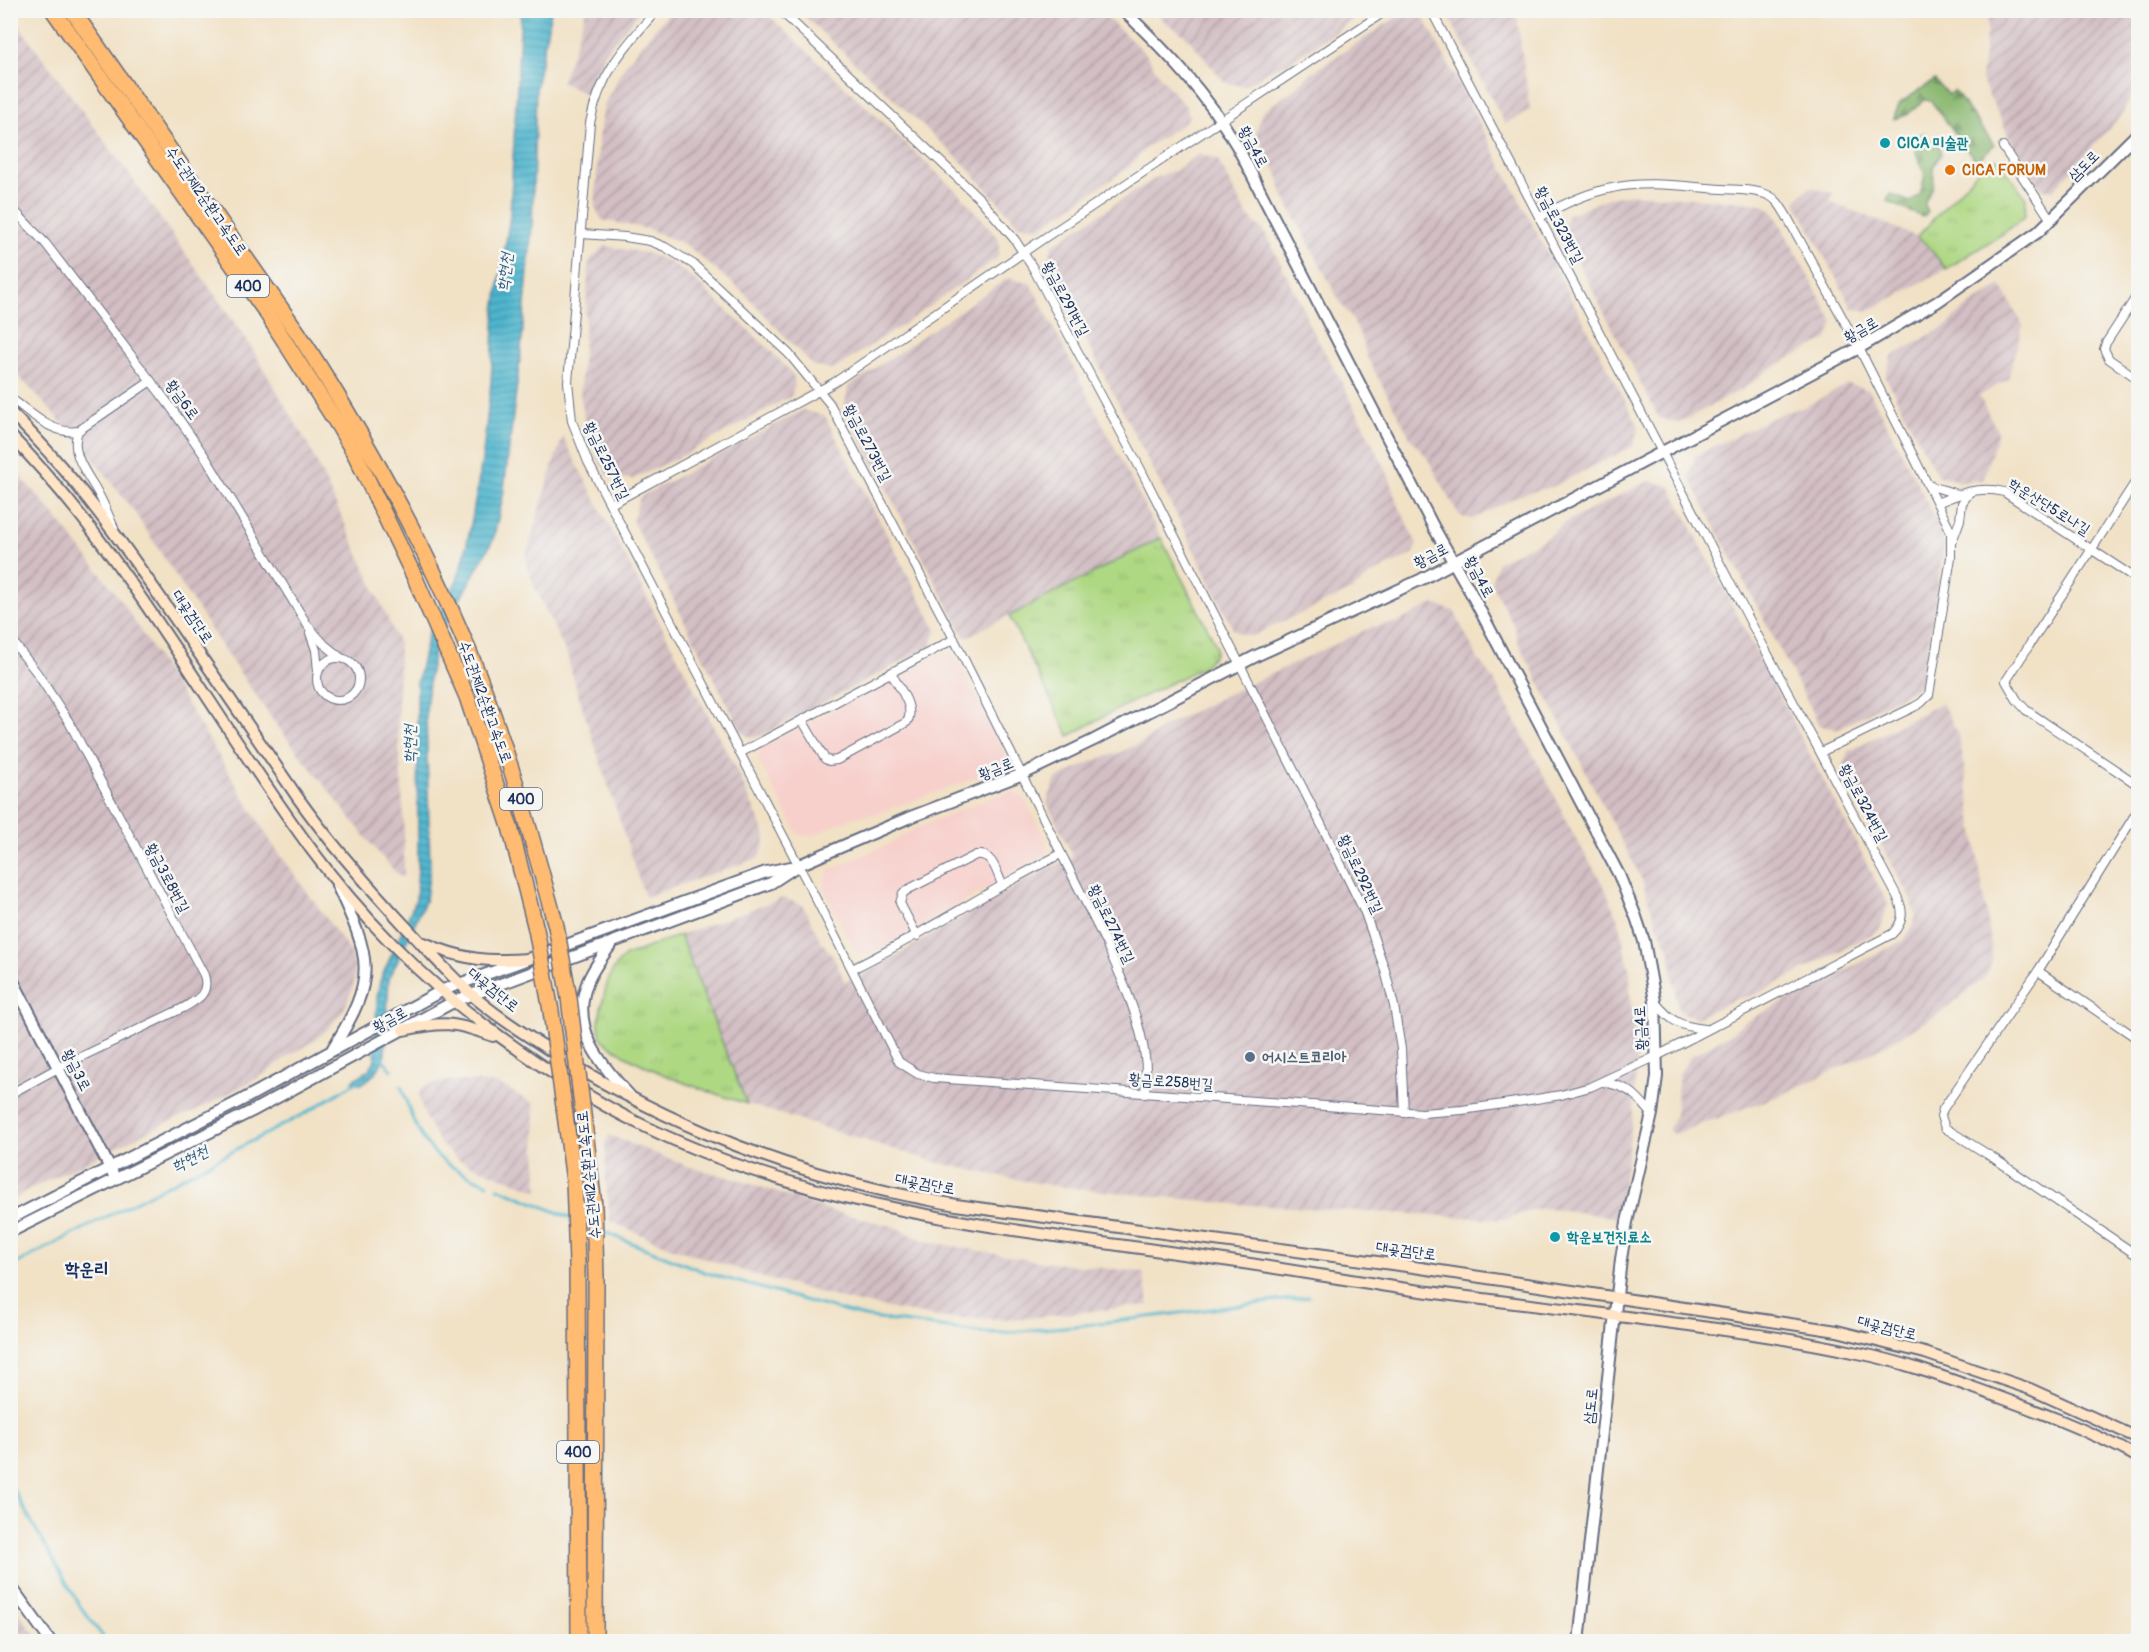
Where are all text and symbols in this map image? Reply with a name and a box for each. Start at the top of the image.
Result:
street label: 황금4로 [1234,123,1272,171]
place label: CICA 미술관 [1897,134,1969,153]
marker: CICA 미술관 [1878,136,1892,150]
street label: 수도권제2순환고속도로 [161,143,251,259]
street label: 삼도로 [2064,146,2104,186]
place label: CICA FORUM [1962,161,2046,180]
marker: CICA FORUM [1943,163,1957,177]
street label: 황금로323번길 [1531,183,1587,267]
water label: 학현천 [493,250,517,292]
street label: 황금로291번길 [1037,258,1093,340]
road number: 400 [227,275,269,297]
street label: 황금로 [1841,313,1881,347]
street label: 황금6로 [161,376,203,424]
street label: 황금로273번길 [839,401,895,485]
street label: 황금로257번길 [579,419,633,503]
street label: 학운산단5로나길 [2005,474,2093,540]
street label: 황금로 [1411,539,1451,573]
street label: 황금4로 [1460,553,1498,601]
street label: 대곶검단로 [167,587,217,647]
street label: 수도권제2순환고속도로 [454,638,516,766]
water label: 학현천 [400,723,420,763]
street label: 황금로 [976,753,1016,785]
street label: 황금로324번길 [1834,761,1892,845]
road number: 400 [500,788,542,810]
street label: 황금로292번길 [1333,832,1387,916]
street label: 황금3로8번길 [141,840,193,916]
street label: 황금로274번길 [1084,881,1138,967]
street label: 대곶검단로 [464,964,522,1016]
street label: 황금로 [370,1003,410,1037]
street label: 황금4로 [1630,1005,1652,1051]
street label: 황금3로 [57,1046,95,1094]
place label: 어시스트코리아 [1262,1048,1347,1067]
marker: 어시스트코리아 [1243,1050,1257,1064]
street label: 황금로258번길 [1128,1070,1214,1094]
street label: 수도권제2순환고속도로 [573,1110,605,1240]
water label: 학현천 [168,1140,214,1177]
street label: 대곶검단로 [894,1169,956,1199]
place label: 학운보건진료소 [1566,1228,1652,1247]
marker: 학운보건진료소 [1548,1230,1562,1244]
street label: 대곶검단로 [1375,1237,1437,1265]
district label: 학운리 [64,1258,109,1281]
street label: 대곶검단로 [1855,1311,1919,1345]
street label: 삼도로 [1580,1387,1602,1425]
road number: 400 [557,1441,599,1463]

